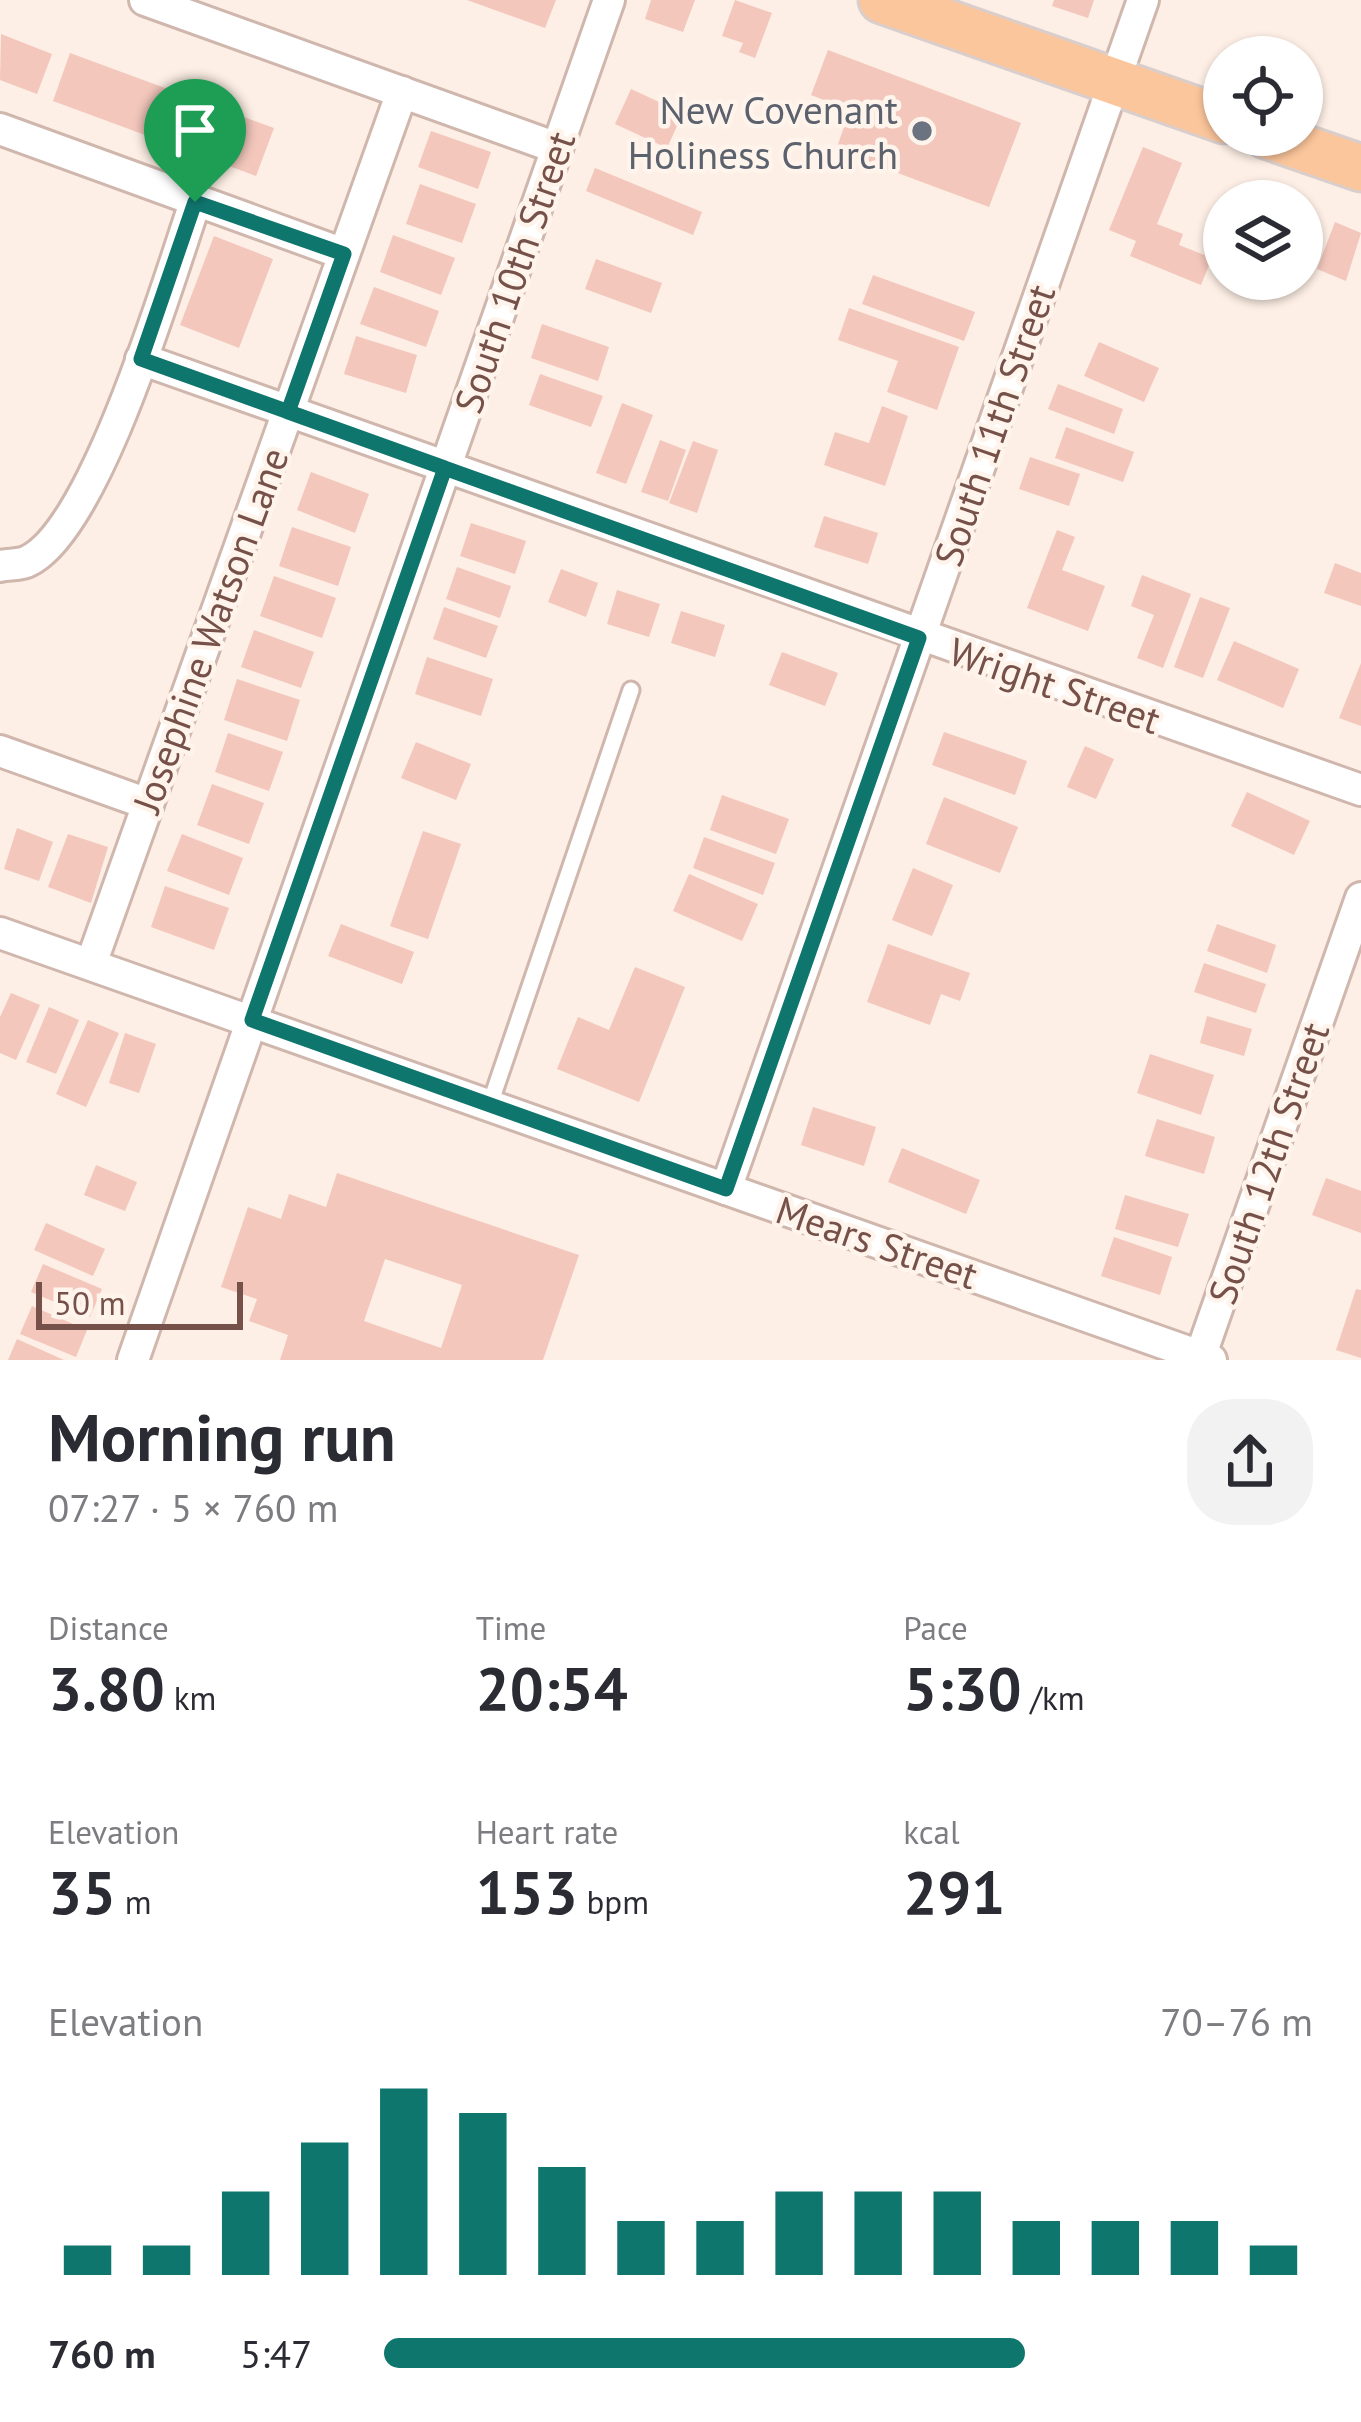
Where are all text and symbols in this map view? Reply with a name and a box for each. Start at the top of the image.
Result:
map controls [1203,36,1323,300]
button: locate [1203,36,1323,156]
pin [144,79,246,202]
place label: New Covenant Holiness Church [628,84,898,180]
icon: arrive [162,97,228,163]
marker: New Covenant Holiness Church [909,118,935,144]
street label: South 10th Street [442,124,586,420]
button: layers [1203,180,1323,300]
street label: South 11th Street [922,277,1066,573]
street label: Josephine Watson Lane [120,441,300,821]
street label: Wright Street [943,625,1167,745]
street label: South 12th Street [1196,1015,1340,1311]
street label: Mears Street [770,1184,984,1300]
scale bar [36,1276,243,1329]
text: 50 m [54,1281,126,1324]
text: Morning run [48,1394,396,1479]
button: share [1187,1399,1313,1525]
text: 07:27 · 5 × 760 m [48,1482,338,1533]
text: Distance [48,1606,169,1649]
text: Time [476,1606,546,1649]
text: Pace [903,1606,968,1649]
text: 3.80 [48,1649,165,1727]
text: 20:54 [476,1649,628,1727]
text: 5:30 [903,1649,1022,1727]
text: km [165,1676,216,1719]
text: /km [1022,1676,1085,1719]
text: Elevation [48,1810,179,1853]
text: Heart rate [476,1810,618,1853]
text: kcal [903,1810,960,1853]
text: 35 [48,1853,116,1931]
text: 153 [476,1853,578,1931]
text: 291 [903,1853,1005,1931]
text: m [116,1880,152,1923]
text: bpm [578,1880,649,1923]
text: Elevation [48,1996,203,2047]
text: 70–76 m [1160,1996,1313,2047]
text: 760 m [48,2328,156,2379]
text: 5:47 [240,2328,312,2379]

